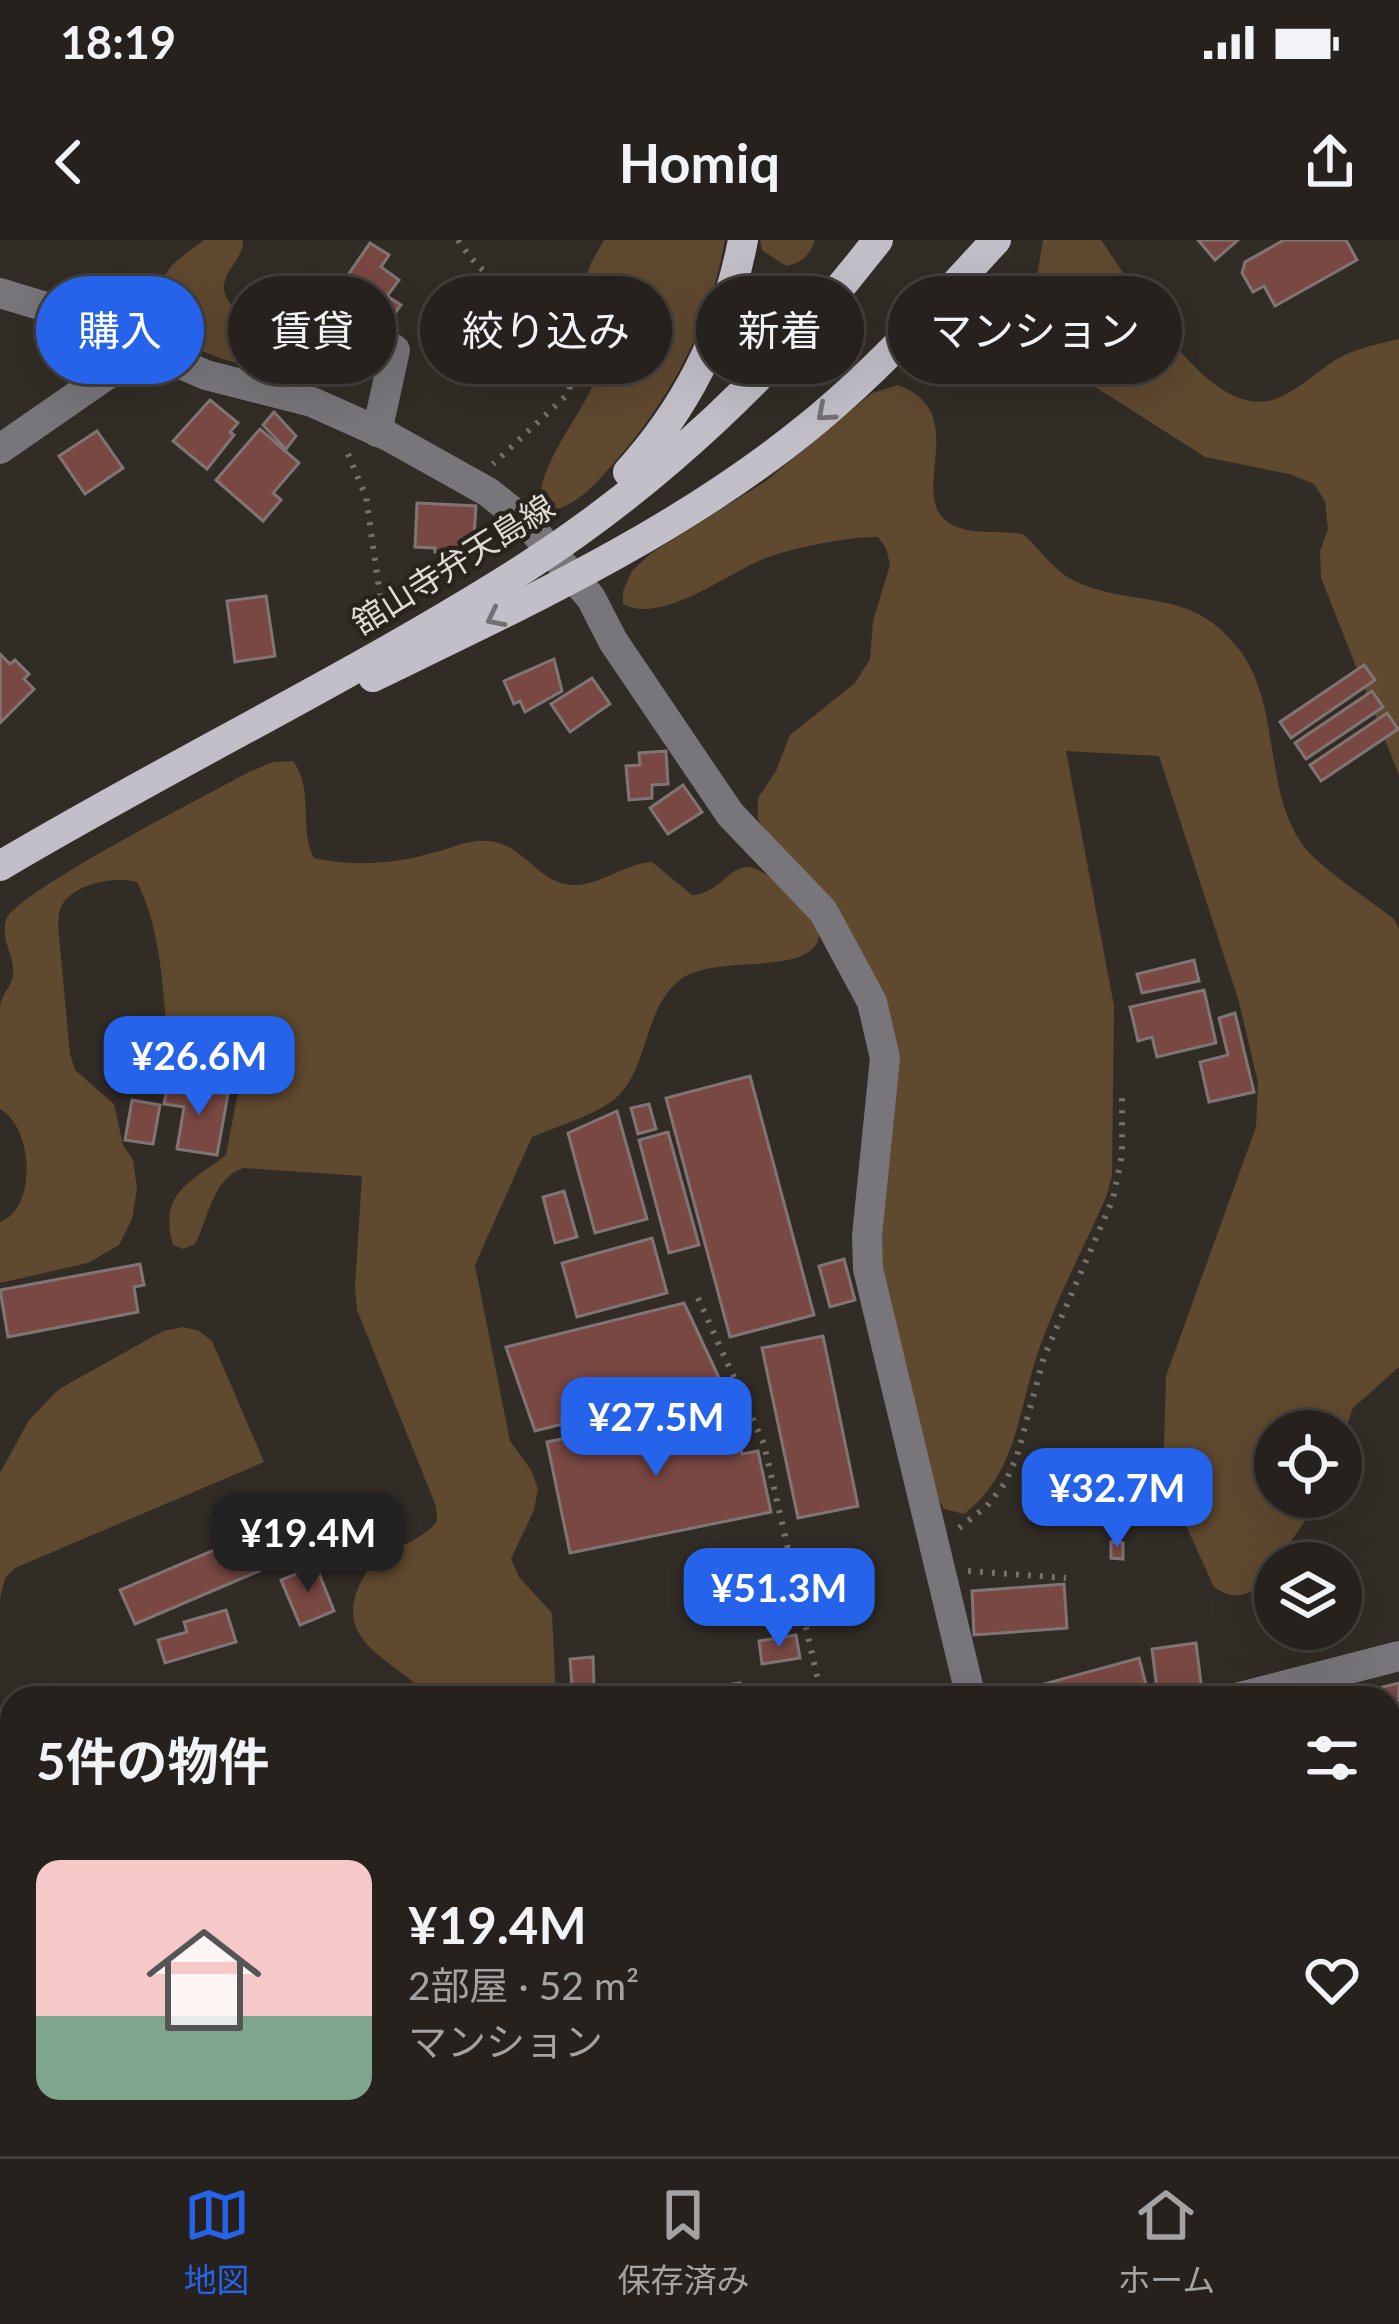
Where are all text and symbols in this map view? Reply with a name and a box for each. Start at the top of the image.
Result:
text: 18:19 [60,15,176,69]
icon: back [36,129,102,195]
icon: share [1297,129,1363,195]
text: Homiq [619,130,780,195]
chip: 購入 [36,276,204,384]
chip: 賃貸 [228,276,396,384]
chip: 絞り込み [420,276,672,384]
chip: 新着 [696,276,864,384]
chip: マンション [888,276,1182,384]
one-way arrow [817,398,839,420]
street label: 舘山寺弁天島線 [344,485,561,641]
one-way arrow [485,603,507,626]
pin: ¥26.6M [101,1016,297,1118]
text: ¥26.6M [131,1032,267,1078]
pin: ¥27.5M [558,1377,754,1479]
text: ¥27.5M [588,1393,724,1439]
map controls [1254,1410,1362,1650]
button: locate [1254,1410,1362,1518]
pin: ¥32.7M [1019,1448,1215,1550]
text: ¥32.7M [1049,1464,1185,1510]
pin: ¥19.4M [210,1493,406,1595]
text: ¥19.4M [240,1509,376,1555]
button: layers [1254,1542,1362,1650]
pin: ¥51.3M [681,1548,877,1650]
text: ¥51.3M [711,1564,847,1610]
icon: filters [1299,1725,1365,1791]
text: 5件の物件 [36,1730,270,1791]
text: ¥19.4M [408,1894,587,1955]
icon: home [132,1908,276,2052]
icon: heart [1299,1947,1365,2013]
text: 2部屋 · 52 m² [408,1962,639,2008]
text: マンション [408,2018,603,2064]
tab: 地図 [184,2182,250,2302]
tab: 保存済み [617,2182,749,2302]
tab: ホーム [1117,2182,1215,2302]

